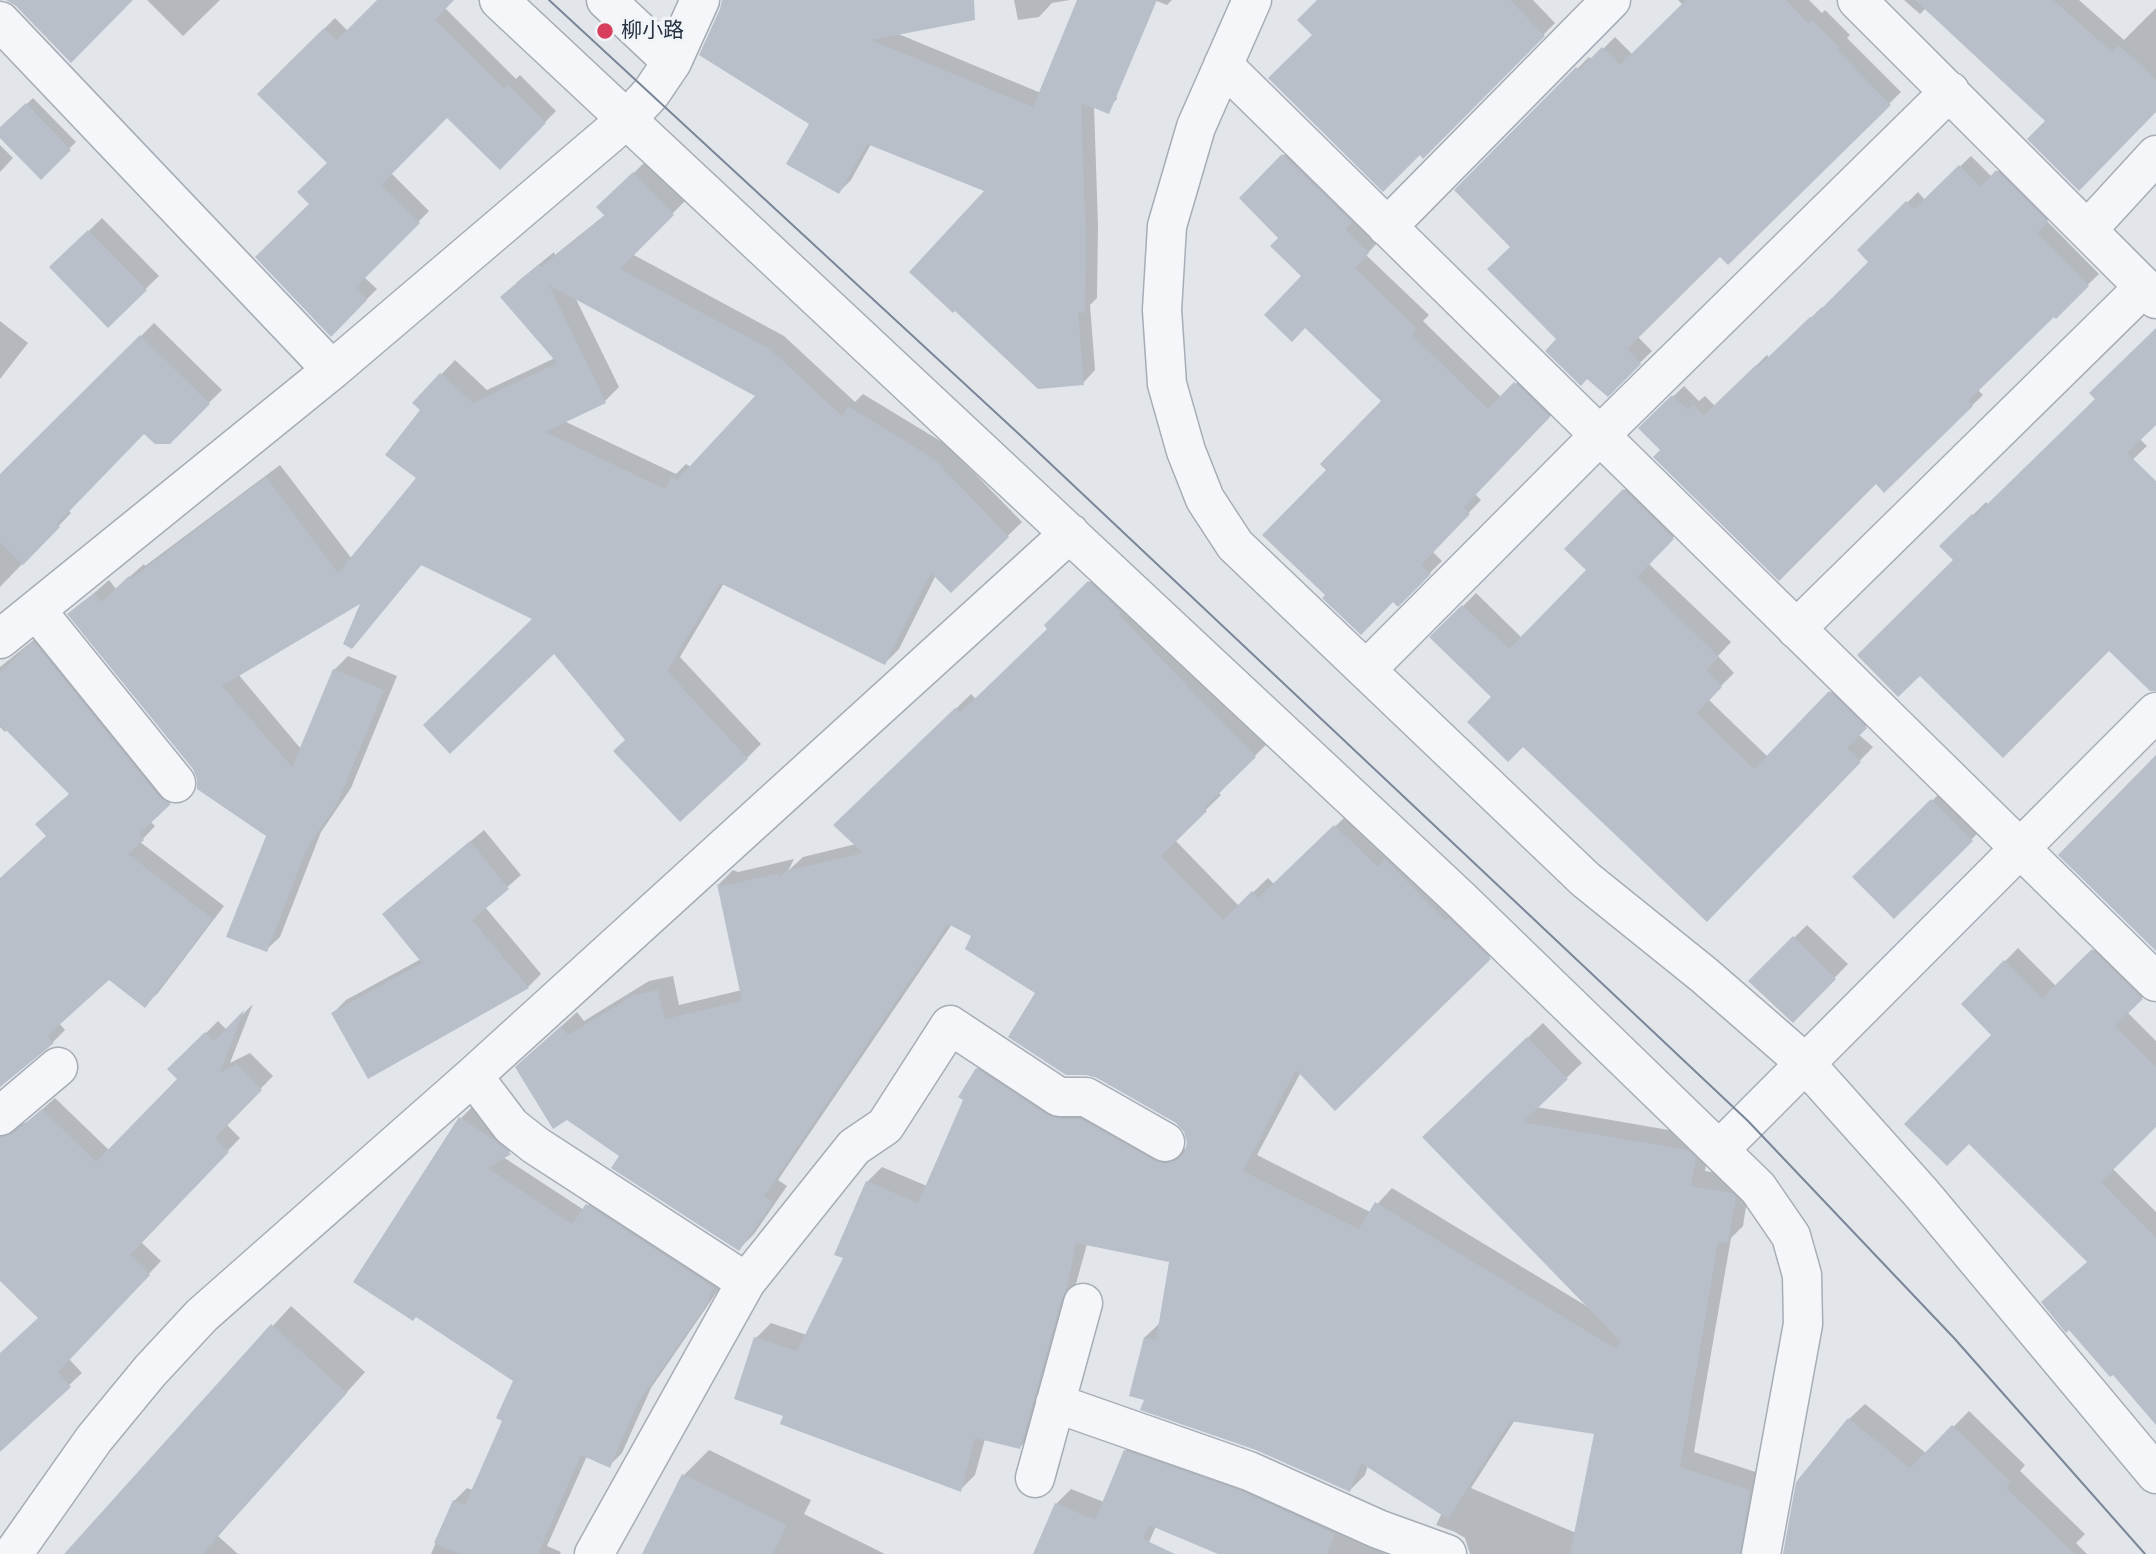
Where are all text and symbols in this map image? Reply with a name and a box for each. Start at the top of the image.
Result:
place label: 柳小路 [621,18,684,44]
marker: 柳小路 [595,21,615,41]

